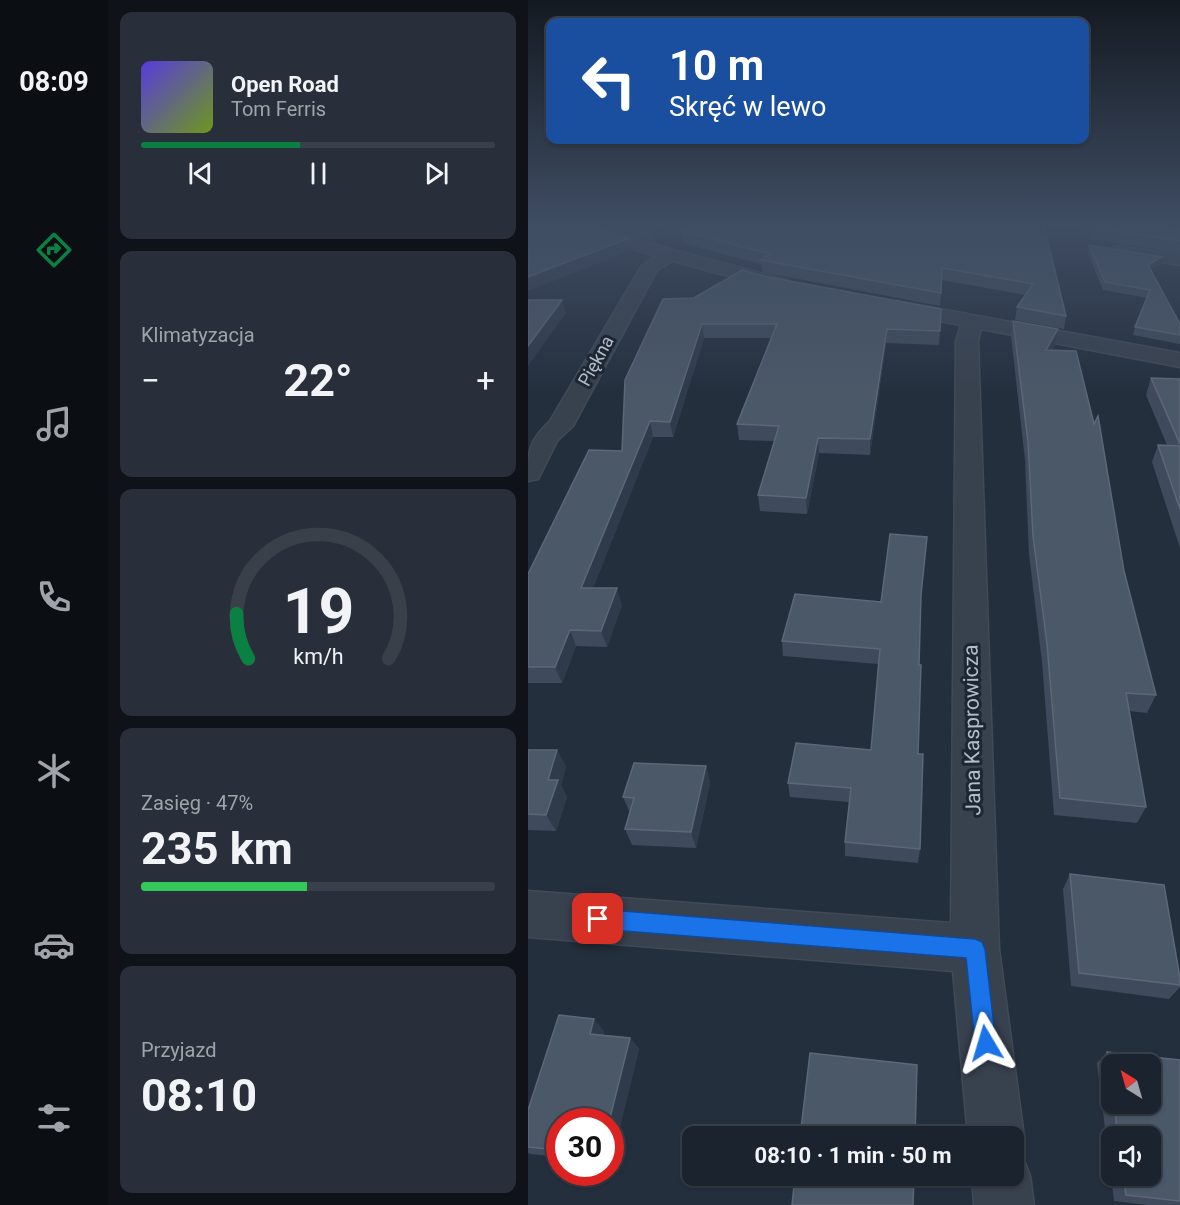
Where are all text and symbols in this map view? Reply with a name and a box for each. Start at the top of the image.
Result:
text: 10 m [669,41,764,90]
icon: left [570,42,648,120]
text: 08:09 [19,66,89,98]
text: Open Road [231,72,339,97]
text: Skręć w lewo [669,91,826,123]
text: Tom Ferris [231,97,326,121]
icon: previous [184,157,217,190]
icon: pause [302,157,335,190]
icon: next [420,157,453,190]
icon: directions [33,229,75,271]
text: Klimatyzacja [141,323,255,347]
street label: Piękna [573,332,618,390]
text: 22° [283,354,353,407]
text: − [141,361,160,400]
text: + [476,361,495,400]
icon: music [33,403,75,445]
icon: phone [33,576,75,618]
text: 19 [282,576,354,649]
street label: Jana Kasprowicza [959,644,985,816]
text: km/h [293,645,343,670]
icon: climate [33,750,75,792]
text: Zasięg · 47% [141,791,253,815]
text: 235 km [141,822,293,875]
pin [572,893,623,944]
icon: arrive [581,902,614,935]
icon: car [33,924,75,966]
position arrow [954,1011,1018,1075]
text: Przyjazd [141,1038,217,1062]
north arrow [1101,1054,1161,1114]
map controls [1101,1054,1161,1186]
text: 08:10 [141,1069,257,1122]
icon: filters [33,1097,75,1139]
speed limit sign: 30 [546,1108,624,1186]
button: sound [1101,1126,1161,1186]
text: 08:10 · 1 min · 50 m [755,1143,951,1168]

